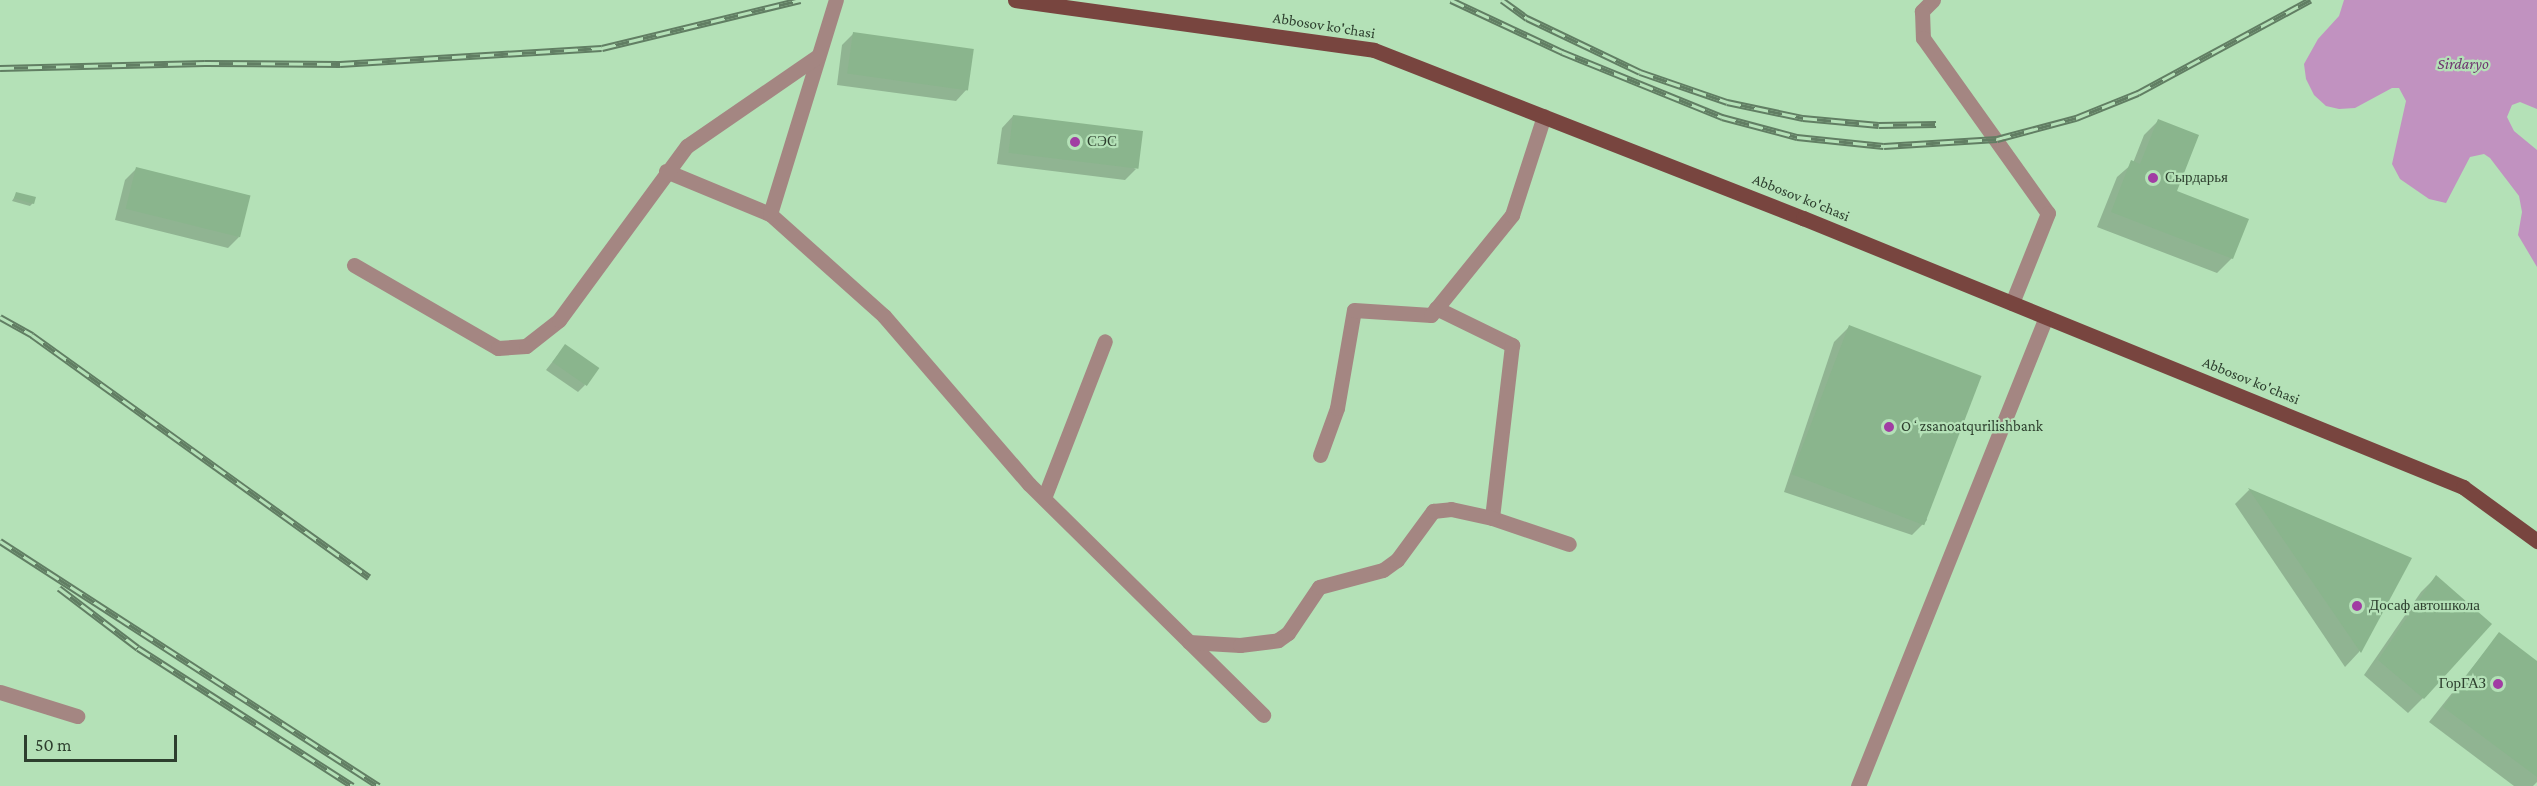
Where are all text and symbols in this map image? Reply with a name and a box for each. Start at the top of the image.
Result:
street label: Abbosov ko'chasi [1272,9,1376,43]
water label: Sirdaryo [2437,54,2489,74]
place label: СЭС [1087,133,1117,151]
marker: СЭС [1068,135,1082,149]
place label: Сырдарья [2165,169,2228,187]
street label: Abbosov ko'chasi [1750,170,1852,226]
marker: Сырдарья [2146,171,2160,185]
street label: Abbosov ko'chasi [2200,353,2302,409]
place label: Oʻzsanoatqurilishbank [1901,418,2043,436]
marker: Oʻzsanoatqurilishbank [1882,420,1896,434]
place label: Досаф автошкола [2369,597,2480,615]
marker: Досаф автошкола [2350,599,2364,613]
place label: ГорГАЗ [2439,675,2486,693]
marker: ГорГАЗ [2491,677,2505,691]
scale bar [27,723,180,761]
text: 50 m [35,735,72,755]

